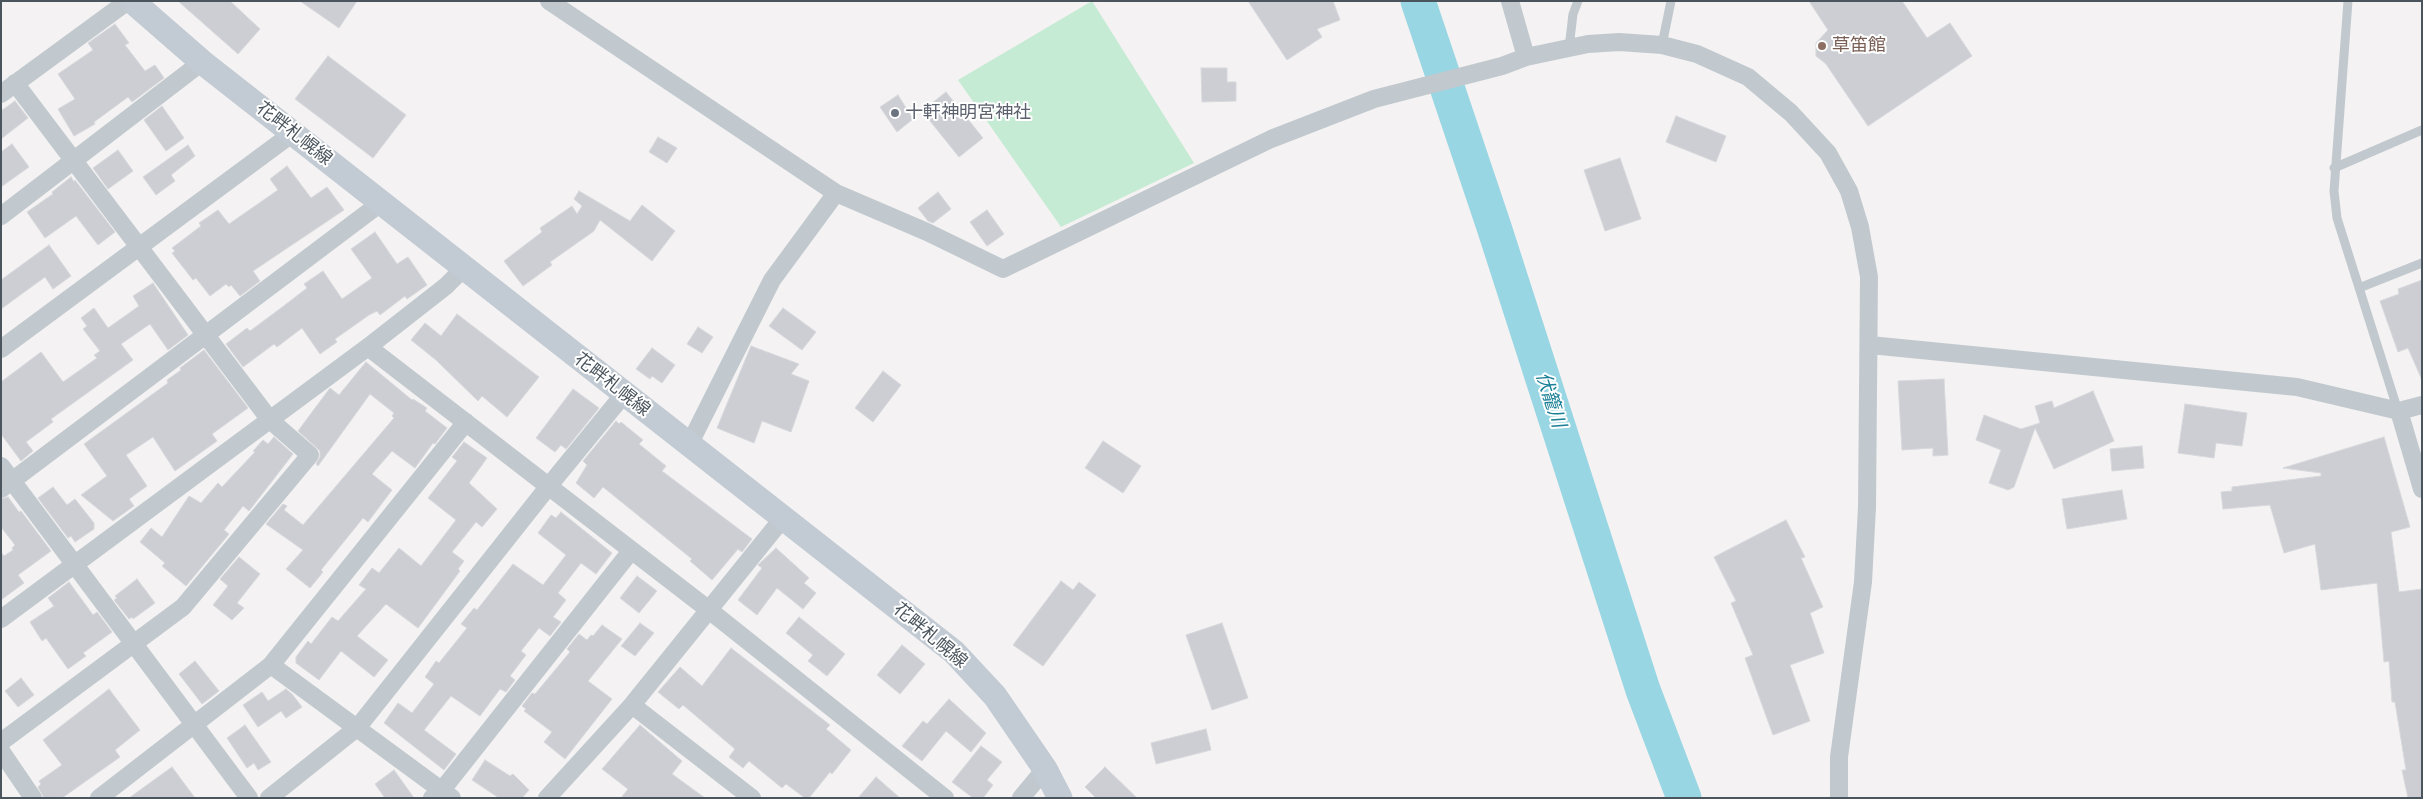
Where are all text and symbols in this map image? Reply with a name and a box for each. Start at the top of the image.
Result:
place label: 草笛館 [1832,35,1886,57]
marker: 草笛館 [1816,40,1828,52]
street label: 花畔札幌線 [252,98,336,170]
place label: 十軒神明宮神社 [905,102,1031,124]
marker: 十軒神明宮神社 [889,107,901,119]
street label: 花畔札幌線 [570,349,654,421]
water label: 伏籠川 [1530,369,1570,431]
street label: 花畔札幌線 [889,599,971,673]

